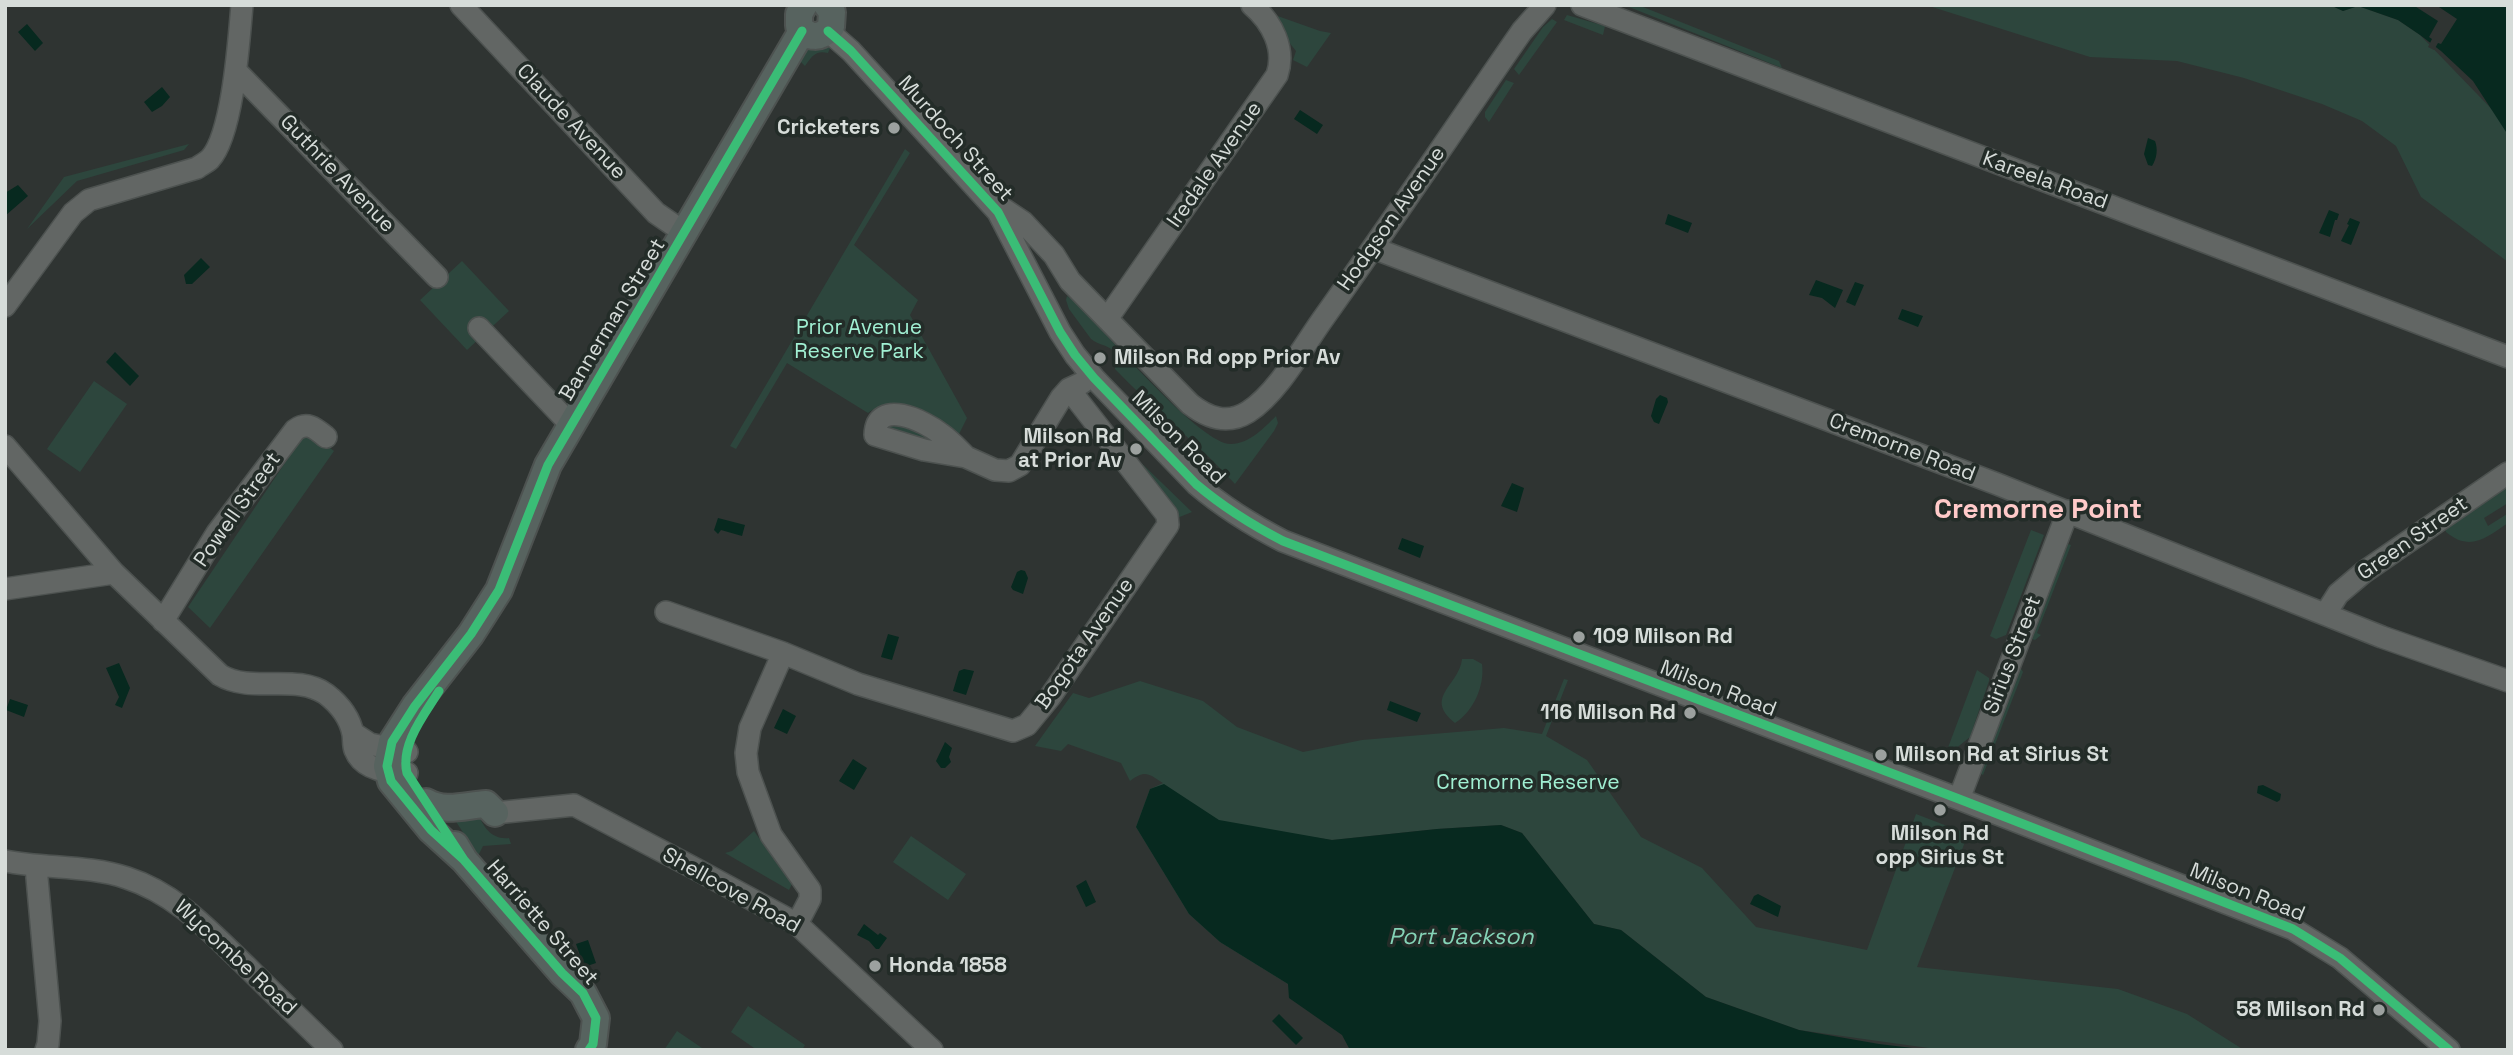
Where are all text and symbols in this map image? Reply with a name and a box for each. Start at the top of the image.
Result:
street label: Claude Avenue [511,59,631,185]
street label: Murdoch Street [892,71,1018,207]
street label: Iredale Avenue [1162,97,1268,233]
street label: Guthrie Avenue [274,110,400,238]
place label: Cricketers [777,115,880,141]
marker: Cricketers [886,120,902,136]
street label: Hodgson Avenue [1333,142,1451,296]
street label: Kareela Road [1979,147,2111,215]
street label: Bannerman Street [555,234,671,406]
park label: Prior Avenue Reserve Park [794,315,924,365]
place label: Milson Rd opp Prior Av [1114,345,1341,371]
marker: Milson Rd opp Prior Av [1092,350,1108,366]
street label: Milson Road [1126,386,1230,490]
street label: Cremorne Road [1825,409,1979,487]
place label: Milson Rd at Prior Av [1018,424,1122,474]
marker: Milson Rd at Prior Av [1128,441,1144,457]
street label: Powell Street [189,448,287,572]
street label: Green Street [2353,492,2473,586]
district label: Cremorne Point [1934,493,2142,527]
street label: Bogota Avenue [1030,574,1140,714]
street label: Sirius Street [1979,592,2047,718]
place label: 109 Milson Rd [1593,624,1733,650]
marker: 109 Milson Rd [1571,629,1587,645]
street label: Milson Road [1656,655,1780,723]
place label: 116 Milson Rd [1540,700,1676,726]
marker: 116 Milson Rd [1682,705,1698,721]
place label: Milson Rd at Sirius St [1895,742,2109,768]
marker: Milson Rd at Sirius St [1873,747,1889,763]
park label: Cremorne Reserve [1436,770,1620,796]
marker: Milson Rd opp Sirius St [1932,802,1948,818]
place label: Milson Rd opp Sirius St [1876,821,2004,871]
street label: Shellcove Road [658,843,804,939]
street label: Harriette Street [481,855,603,991]
street label: Milson Road [2186,858,2308,928]
street label: Wycombe Road [169,895,301,1021]
water label: Port Jackson [1388,924,1534,952]
place label: Honda 1858 [889,953,1007,979]
marker: Honda 1858 [867,958,883,974]
place label: 58 Milson Rd [2236,997,2365,1023]
marker: 58 Milson Rd [2371,1002,2387,1018]

